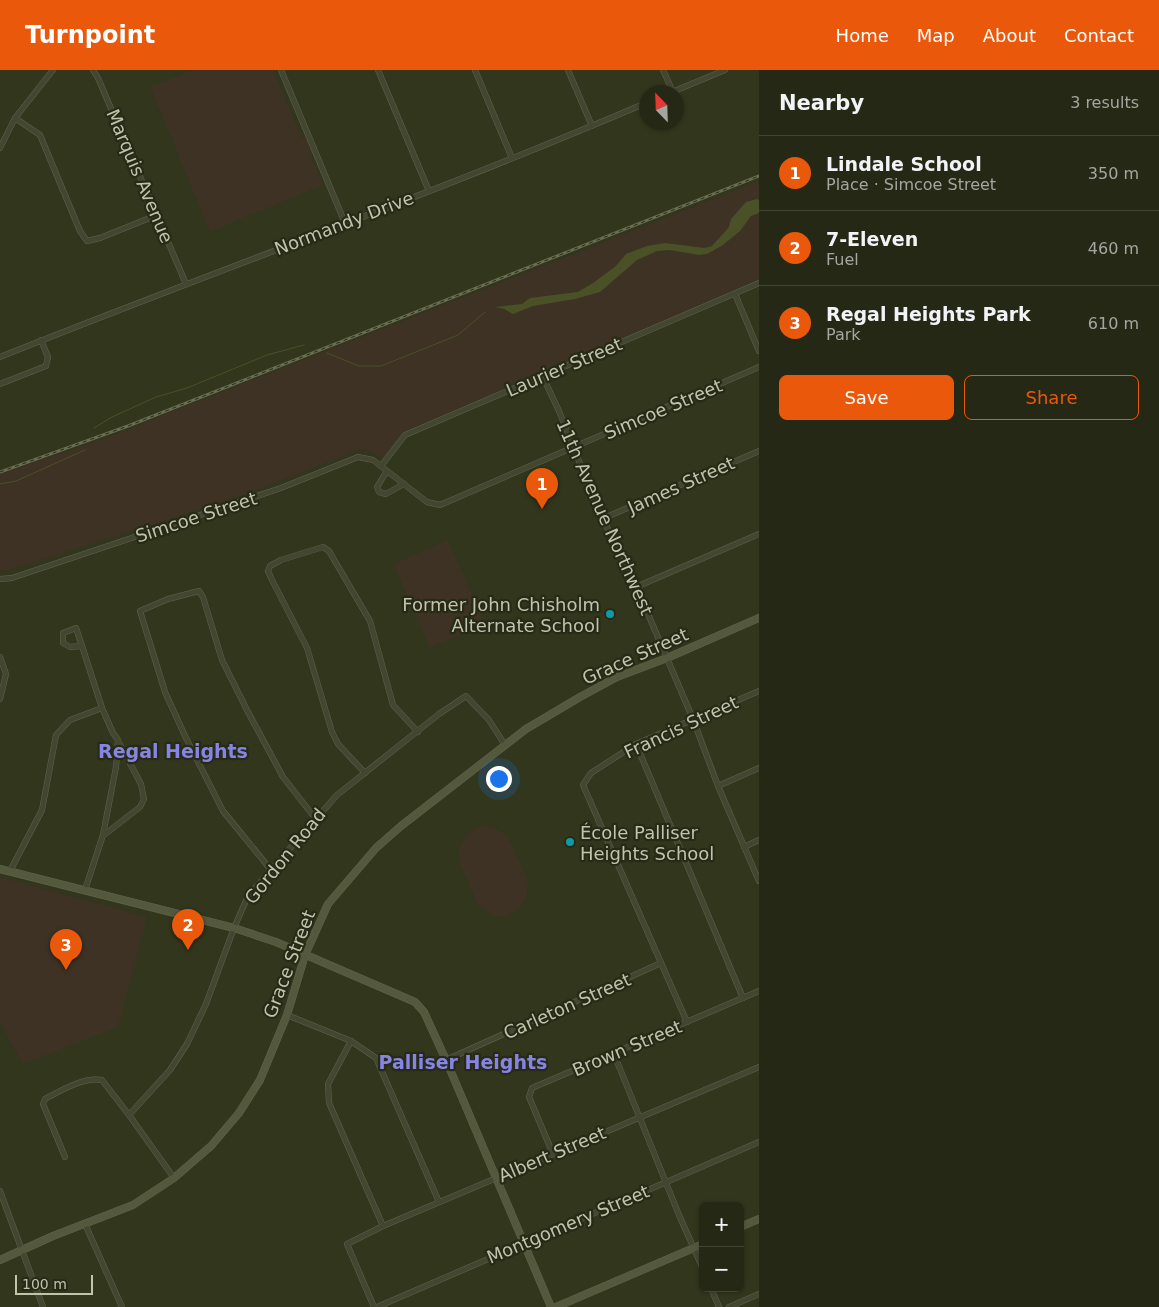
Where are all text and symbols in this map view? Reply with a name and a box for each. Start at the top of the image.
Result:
text: Turnpoint [25,21,155,49]
text: Home [836,25,889,46]
text: Map [917,25,955,46]
text: About [983,25,1036,46]
text: Contact [1064,25,1134,46]
north arrow [639,85,684,130]
text: Nearby [779,91,864,115]
text: 3 results [1070,93,1139,112]
street label: Marquis Avenue [102,106,178,246]
text: Lindale School [826,153,982,175]
text: 1 [789,164,801,183]
text: 350 m [1088,164,1139,183]
text: Place · Simcoe Street [826,175,996,194]
street label: Normandy Drive [271,187,417,259]
text: 7-Eleven [826,228,918,250]
text: 2 [789,239,801,258]
text: 460 m [1088,239,1139,258]
text: Fuel [826,250,859,269]
text: Regal Heights Park [826,303,1031,325]
text: 3 [789,314,801,333]
text: 610 m [1088,314,1139,333]
text: Park [826,325,861,344]
street label: Laurier Street [503,333,625,401]
street label: Simcoe Street [601,375,725,443]
button: Save [779,375,954,420]
button: Share [964,375,1139,420]
street label: 11th Avenue Northwest [552,416,658,618]
street label: James Street [623,452,738,518]
pin: 1 [526,468,558,509]
street label: Simcoe Street [133,487,259,547]
place label: Former John Chisholm Alternate School [402,594,600,636]
marker: Former John Chisholm Alternate School [604,608,616,620]
street label: Grace Street [579,623,691,689]
street label: Francis Street [621,691,741,763]
district label: Regal Heights [98,740,248,762]
your location [486,766,512,792]
street label: Gordon Road [240,804,330,908]
place label: École Palliser Heights School [580,822,714,864]
marker: École Palliser Heights School [564,836,576,848]
street label: Grace Street [259,907,319,1021]
pin: 2 [172,909,204,950]
pin: 3 [50,929,82,970]
street label: Carleton Street [500,969,634,1043]
street label: Brown Street [569,1015,685,1081]
district label: Palliser Heights [379,1051,547,1073]
street label: Albert Street [495,1122,609,1186]
street label: Montgomery Street [484,1180,652,1268]
map controls [699,1202,744,1292]
button: + [699,1202,744,1247]
button: − [699,1247,744,1292]
scale bar [15,1272,92,1295]
text: 100 m [22,1276,67,1292]

